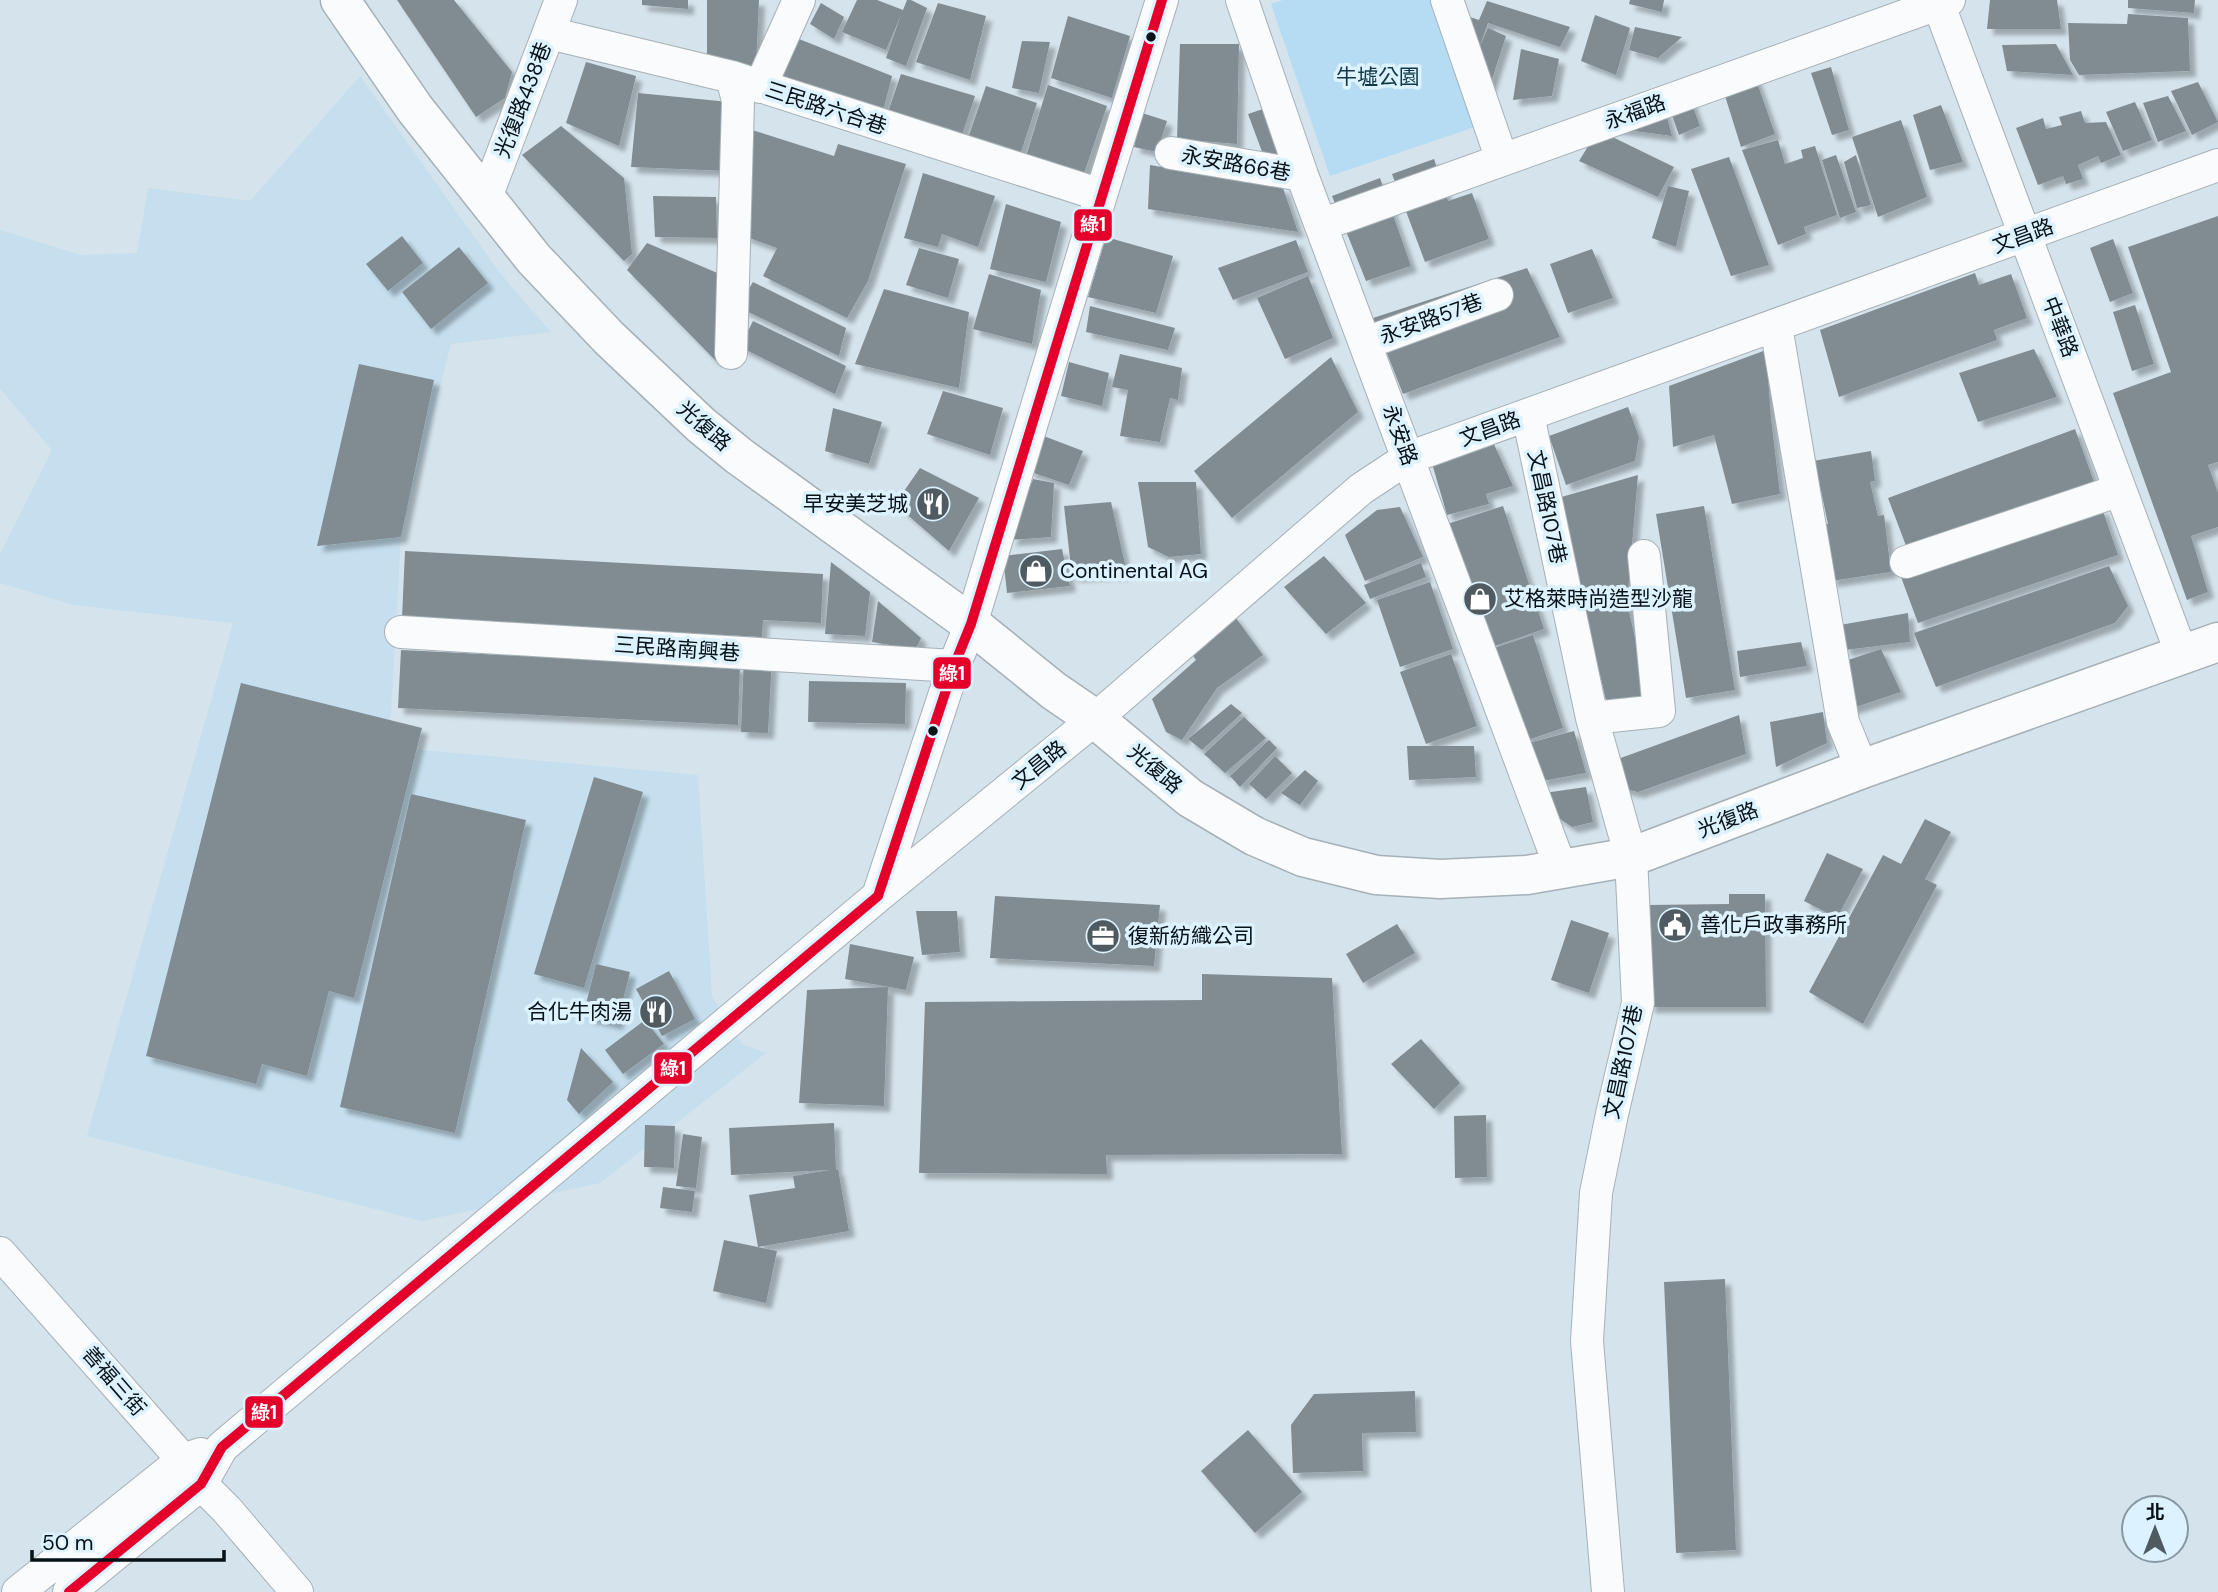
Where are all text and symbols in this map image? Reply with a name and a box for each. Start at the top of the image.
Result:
unlabelled marker [1144,30,1158,44]
street label: 光復路438巷 [488,38,558,162]
park label: 牛墟公園 [1336,63,1420,91]
street label: 三民路六合巷 [762,75,890,141]
street label: 永福路 [1601,88,1669,136]
street label: 永安路66巷 [1179,141,1293,187]
line badge: 綠1 [1073,208,1113,242]
text: 綠1 [1080,212,1106,237]
street label: 文昌路 [1989,212,2057,260]
street label: 永安路57巷 [1376,287,1486,351]
street label: 中華路 [2036,293,2084,361]
street label: 光復路 [671,395,737,457]
street label: 永安路 [1376,401,1424,469]
street label: 文昌路 [1456,405,1524,453]
street label: 文昌路107巷 [1521,447,1573,567]
restaurant icon: 早安美芝城 [914,485,952,523]
place label: 早安美芝城 [803,490,908,518]
shop icon: Continental AG [1017,552,1055,590]
place label: Continental AG [1060,557,1208,585]
shop icon: 艾格萊時尚造型沙龍 [1461,580,1499,618]
place label: 艾格萊時尚造型沙龍 [1504,585,1693,613]
street label: 三民路南興巷 [613,631,741,667]
line badge: 綠1 [932,656,972,690]
text: 綠1 [939,661,965,686]
unlabelled marker [926,724,940,738]
street label: 文昌路 [1006,734,1072,796]
street label: 光復路 [1122,738,1188,800]
street label: 光復路 [1694,796,1762,844]
public building icon: 善化戶政事務所 [1656,906,1694,944]
place label: 善化戶政事務所 [1700,911,1847,939]
office icon: 復新紡織公司 [1084,917,1122,955]
place label: 復新紡織公司 [1128,922,1254,950]
restaurant icon: 合化牛肉湯 [637,993,675,1031]
place label: 合化牛肉湯 [527,998,632,1026]
street label: 文昌路107巷 [1597,1002,1649,1122]
line badge: 綠1 [653,1051,693,1085]
text: 綠1 [660,1056,686,1081]
street label: 善福三街 [76,1340,152,1422]
line badge: 綠1 [244,1395,284,1429]
text: 綠1 [251,1400,277,1425]
north arrow [2120,1494,2190,1564]
text: 北 [2145,1500,2165,1525]
scale bar [32,1518,224,1562]
text: 50 m [42,1529,93,1557]

